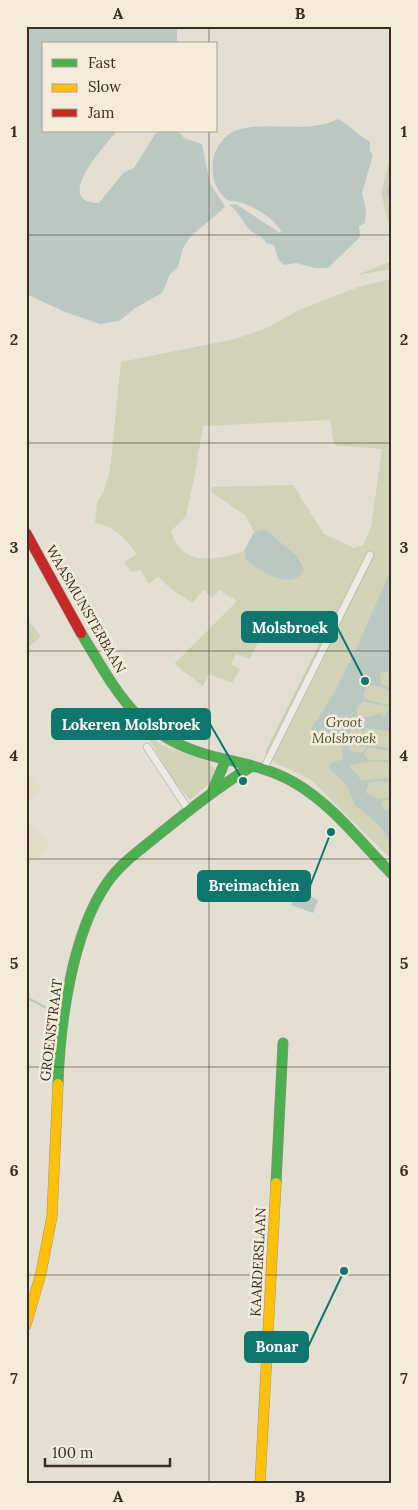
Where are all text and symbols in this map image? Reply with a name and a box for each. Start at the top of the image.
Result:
text: A [113,3,124,23]
text: B [295,3,306,23]
legend [42,42,218,132]
text: Fast [88,53,116,72]
text: Slow [88,77,121,96]
text: Jam [87,103,115,122]
text: 1 [11,121,17,141]
text: 1 [401,121,407,141]
text: 2 [10,329,18,349]
text: 2 [400,329,408,349]
text: 3 [10,537,19,557]
text: 3 [400,537,409,557]
street label: WAASMUNSTERBAAN [42,542,130,677]
callout: Molsbroek [242,612,337,642]
text: Molsbroek [252,618,328,637]
callout: Lokeren Molsbroek [52,709,210,739]
park label: Groot Molsbroek [312,713,376,747]
text: Lokeren Molsbroek [62,715,200,734]
text: 4 [10,745,19,765]
text: 4 [400,745,409,765]
callout: Breimachien [198,871,310,901]
text: Breimachien [208,876,300,895]
text: 5 [10,953,19,973]
text: 5 [400,953,409,973]
street label: GROENSTRAAT [36,978,66,1082]
text: 6 [9,1160,19,1180]
text: 6 [399,1160,409,1180]
street label: KAARDERSLAAN [246,1207,270,1317]
callout: Bonar [245,1332,308,1362]
text: Bonar [255,1337,299,1356]
text: 7 [10,1368,18,1388]
text: 7 [400,1368,408,1388]
scale bar [45,1435,170,1467]
text: 100 m [52,1443,93,1462]
text: A [113,1486,124,1506]
text: B [295,1486,306,1506]

